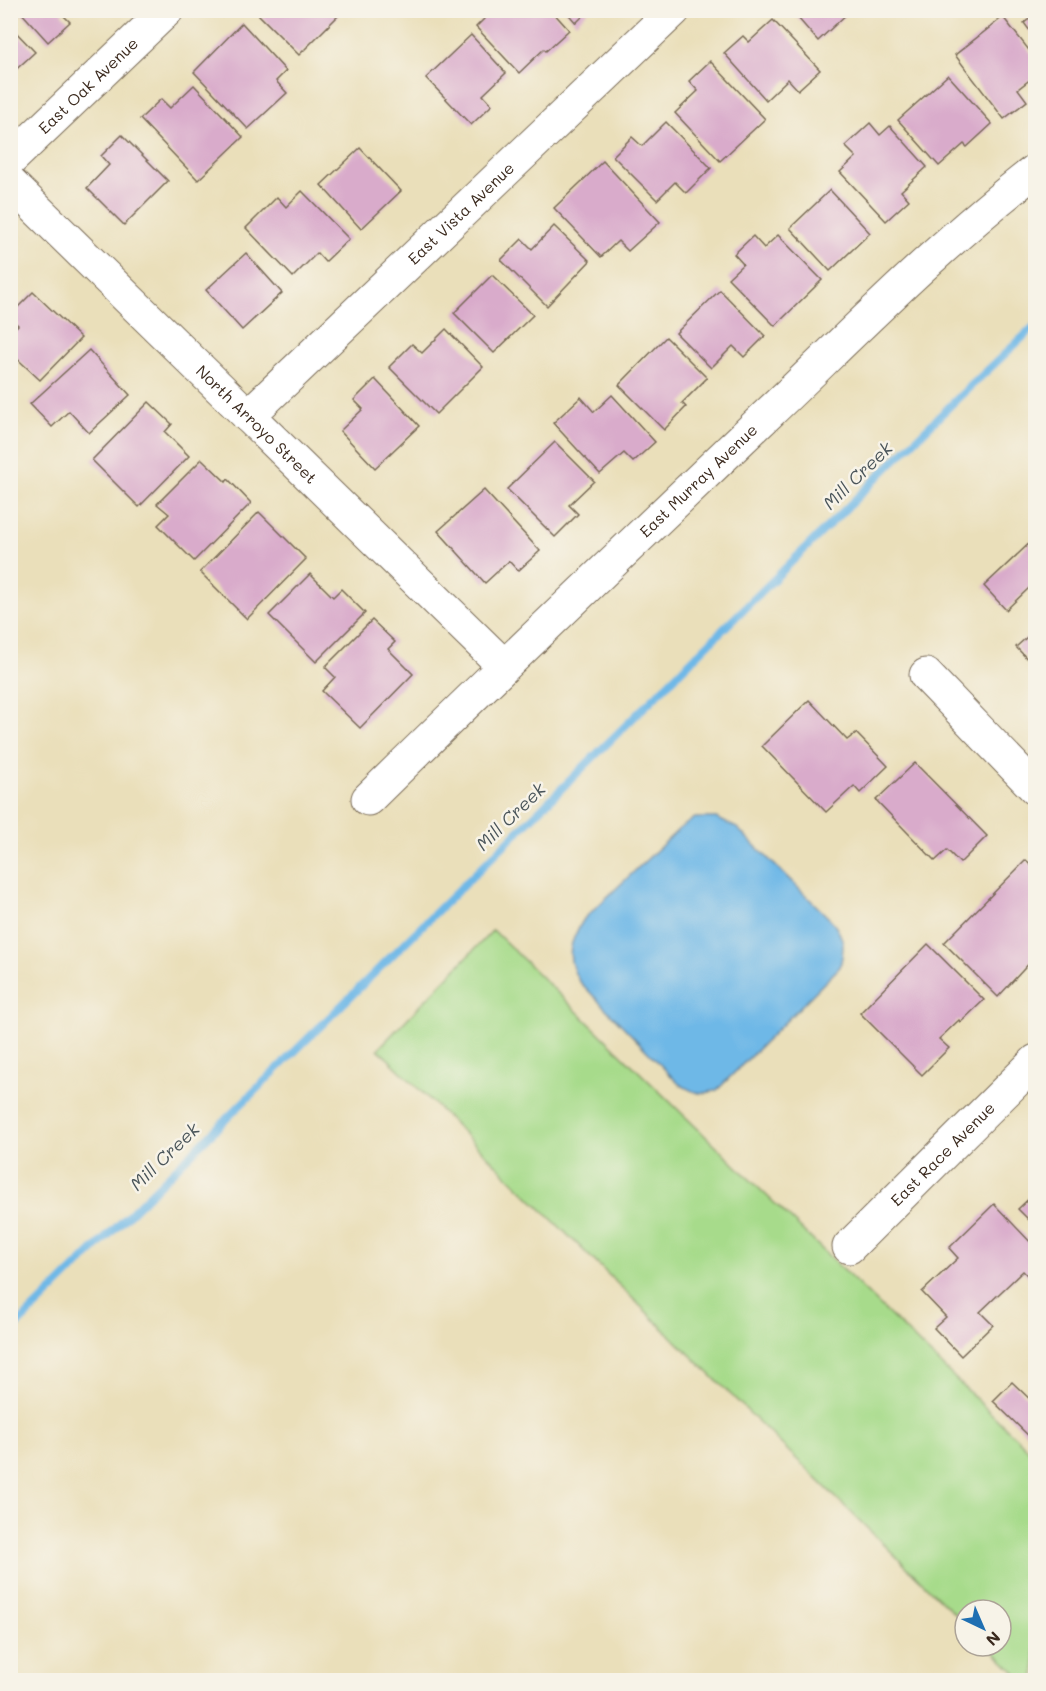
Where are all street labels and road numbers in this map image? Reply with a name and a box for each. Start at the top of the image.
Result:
street label: East Oak Avenue [33,32,142,138]
street label: East Vista Avenue [403,157,518,269]
street label: North Arroyo Street [192,360,322,488]
street label: East Murray Avenue [634,419,762,541]
street label: East Race Avenue [885,1097,999,1210]

